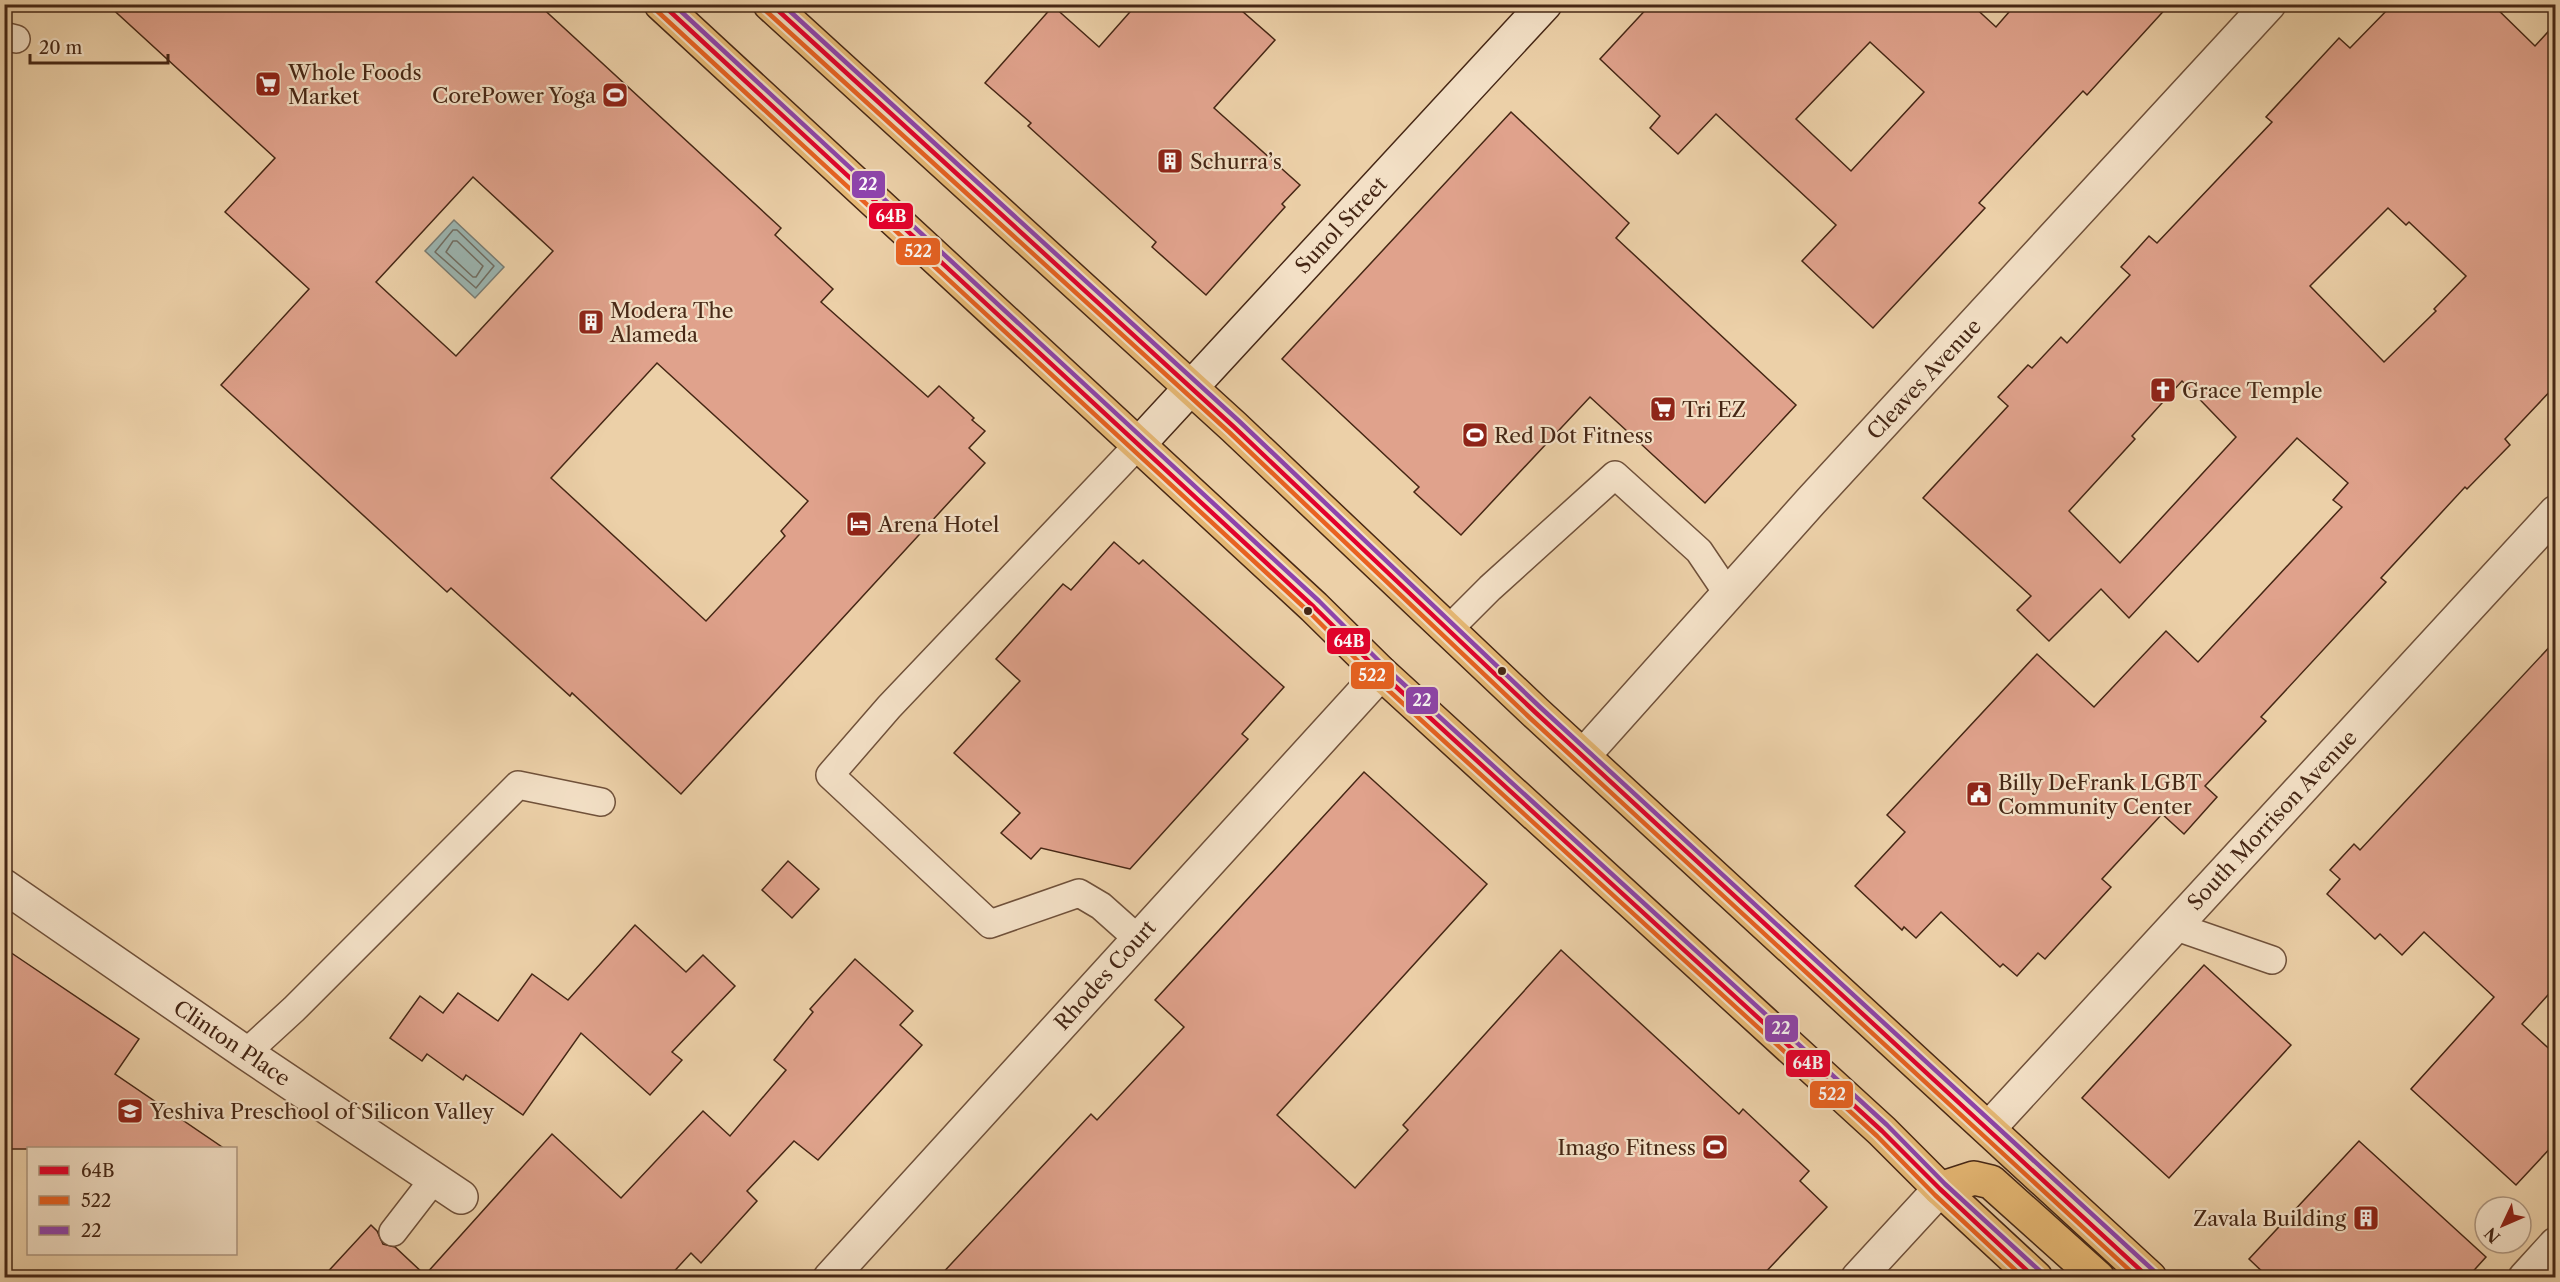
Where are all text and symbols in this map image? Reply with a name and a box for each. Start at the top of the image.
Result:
scale bar [30,27,168,65]
text: 20 m [39,37,83,59]
place label: Whole Foods Market [287,60,422,109]
supermarket icon: Whole Foods Market [253,69,283,99]
sports icon: CorePower Yoga [600,80,630,110]
place label: CorePower Yoga [432,83,597,108]
building icon: Schurra’s [1155,146,1185,176]
place label: Schurra’s [1190,149,1282,174]
line badge: 22 [851,170,886,199]
street label: Sunol Street [1290,171,1392,278]
text: 22 [859,174,877,194]
line badge: 64B [868,202,914,230]
text: 64B [876,206,907,226]
line badge: 522 [895,237,941,266]
text: 522 [904,241,932,261]
place label: Modera The Alameda [609,298,733,347]
building icon: Modera The Alameda [576,307,606,337]
street label: Cleaves Avenue [1862,314,1986,444]
church icon: Grace Temple [2148,375,2178,405]
place label: Grace Temple [2182,378,2323,403]
supermarket icon: Tri EZ [1648,394,1678,424]
place label: Tri EZ [1682,397,1746,422]
sports icon: Red Dot Fitness [1460,420,1490,450]
place label: Red Dot Fitness [1494,423,1653,448]
hotel icon: Arena Hotel [844,509,874,539]
place label: Arena Hotel [877,512,999,537]
unlabelled marker [1302,605,1314,617]
line badge: 64B [1326,627,1371,655]
text: 64B [1334,631,1365,651]
line badge: 522 [1350,661,1395,690]
text: 522 [1358,665,1386,685]
unlabelled marker [1496,665,1508,677]
line badge: 22 [1405,686,1439,715]
text: 22 [1413,690,1431,710]
street label: South Morrison Avenue [2182,725,2362,915]
place label: Billy DeFrank LGBT Community Center [1998,770,2202,819]
public building icon: Billy DeFrank LGBT Community Center [1964,779,1994,809]
street label: Rhodes Court [1049,915,1161,1035]
street label: Clinton Place [169,995,295,1091]
line badge: 22 [1764,1014,1799,1043]
text: 22 [1772,1018,1790,1038]
line badge: 64B [1785,1049,1831,1078]
text: 64B [1793,1053,1824,1073]
line badge: 522 [1809,1080,1854,1109]
text: 522 [1818,1084,1846,1104]
school or university icon: Yeshiva Preschool of Silicon Valley [115,1096,145,1126]
place label: Yeshiva Preschool of Silicon Valley [149,1099,494,1124]
sports icon: Imago Fitness [1700,1132,1730,1162]
place label: Imago Fitness [1557,1135,1696,1160]
legend [27,1147,237,1255]
text: 64B [81,1160,115,1182]
text: 522 [81,1190,111,1212]
north arrow [2473,1195,2533,1255]
building icon: Zavala Building [2351,1203,2381,1233]
place label: Zavala Building [2193,1206,2347,1231]
text: 22 [81,1220,102,1242]
text: N [2480,1223,2504,1247]

